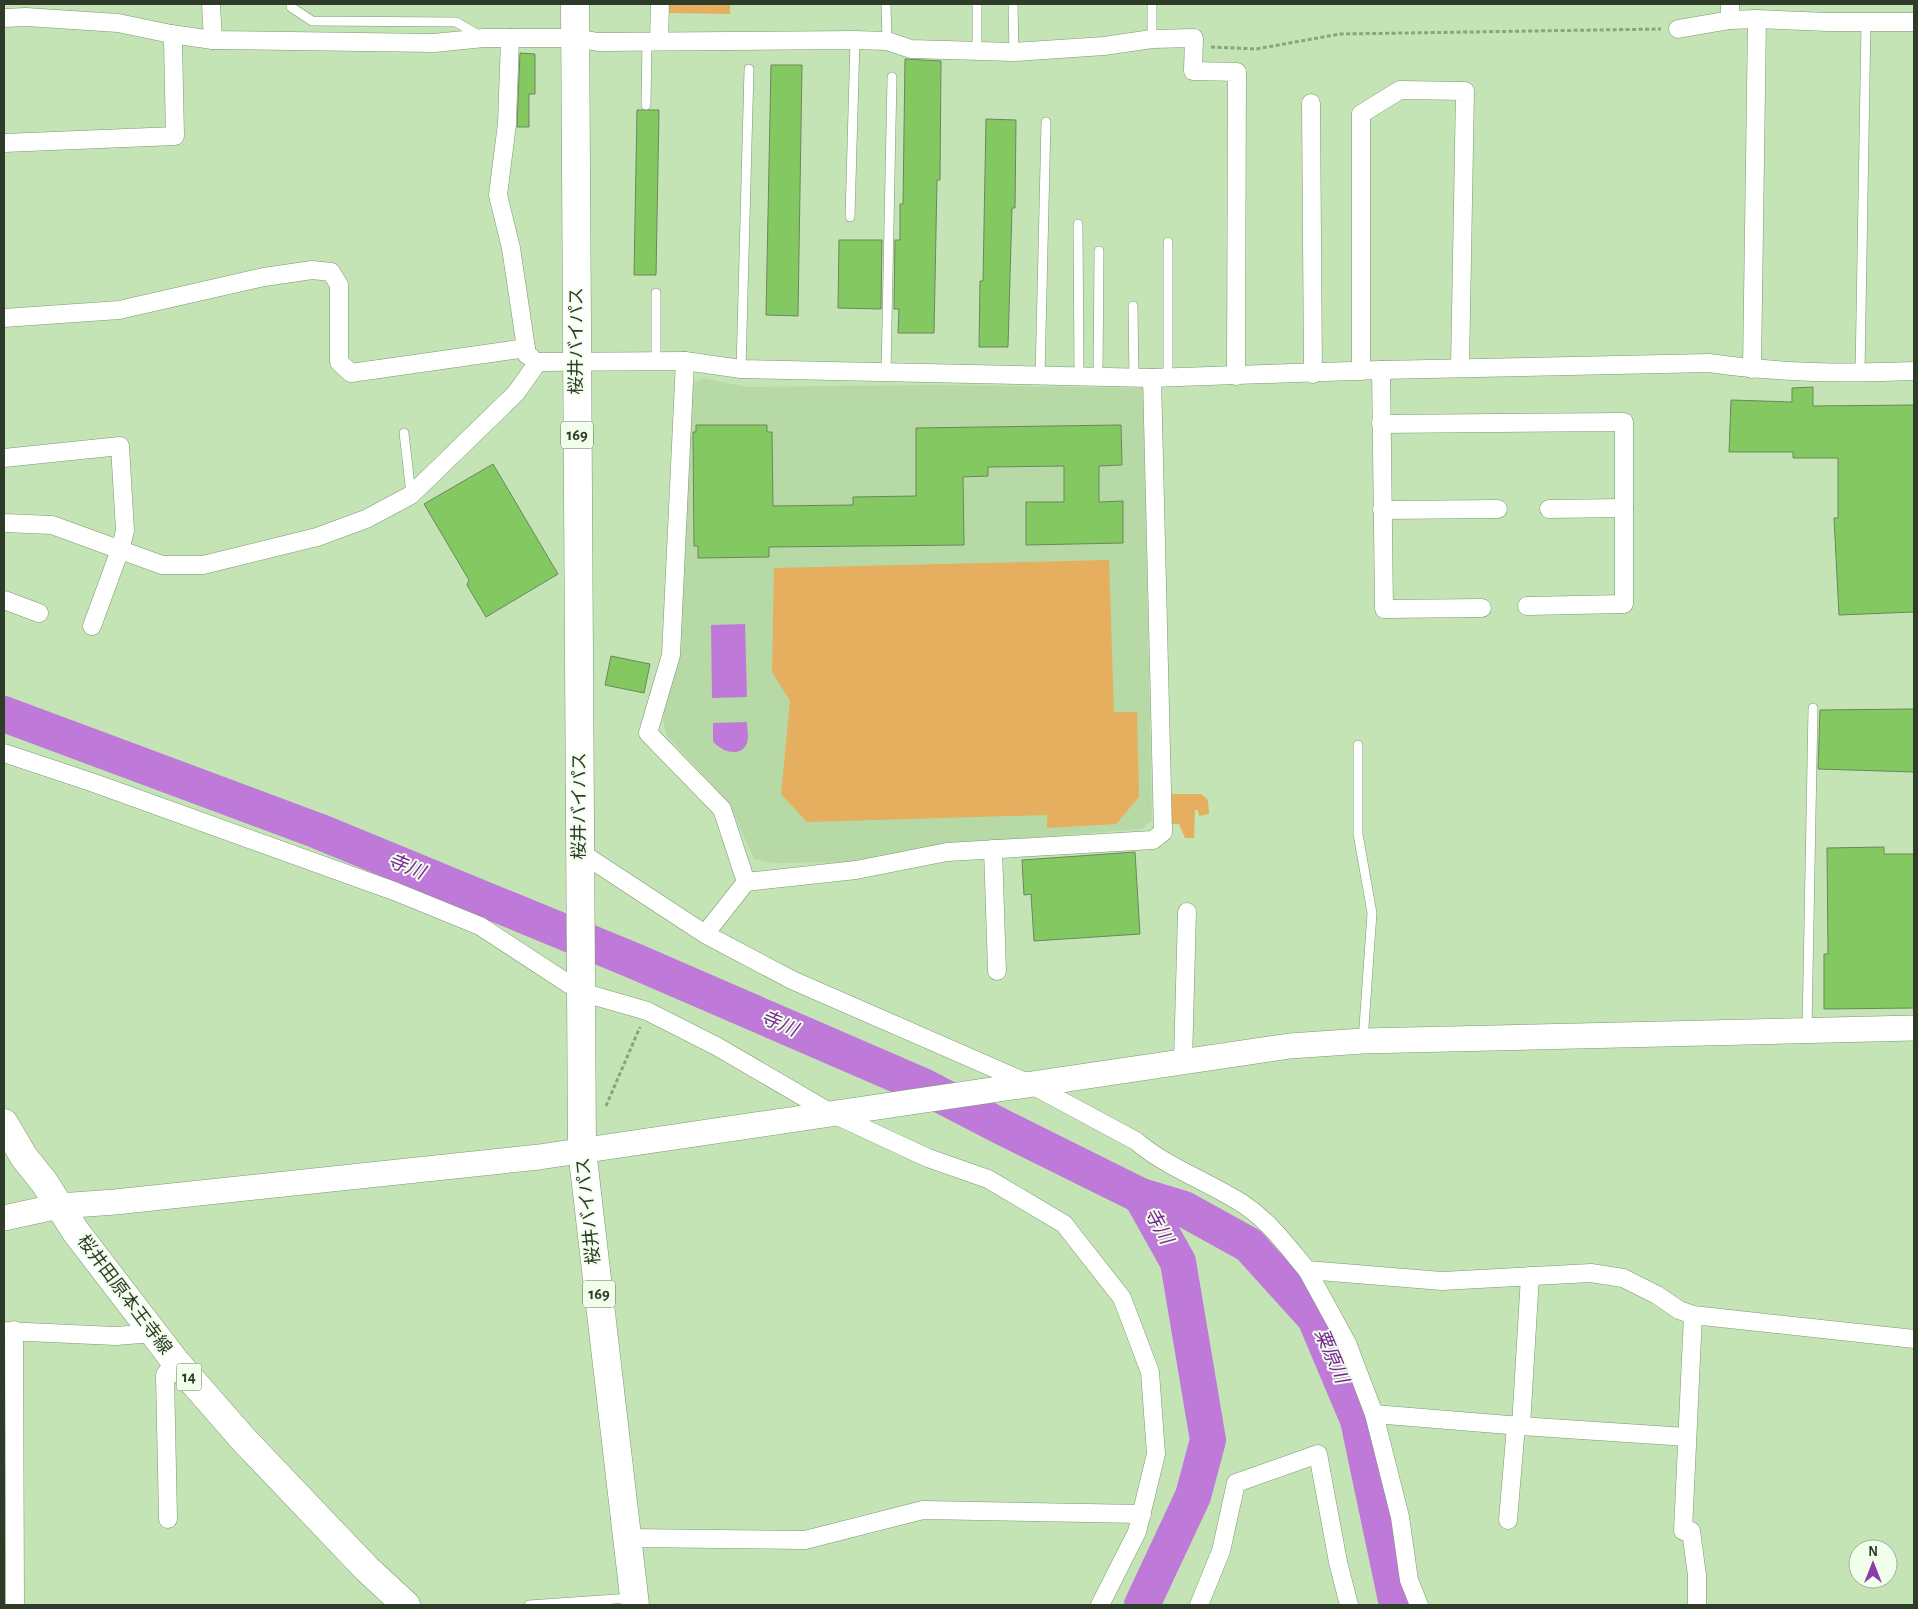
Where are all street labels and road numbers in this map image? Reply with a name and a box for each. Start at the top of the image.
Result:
street label: 桜井バイパス [566,287,586,395]
road number: 169 [561,422,593,448]
street label: 桜井バイパス [569,752,589,860]
street label: 桜井バイパス [572,1157,604,1266]
street label: 桜井田原本王寺線 [73,1231,176,1358]
road number: 169 [583,1280,615,1308]
road number: 14 [176,1364,202,1390]

